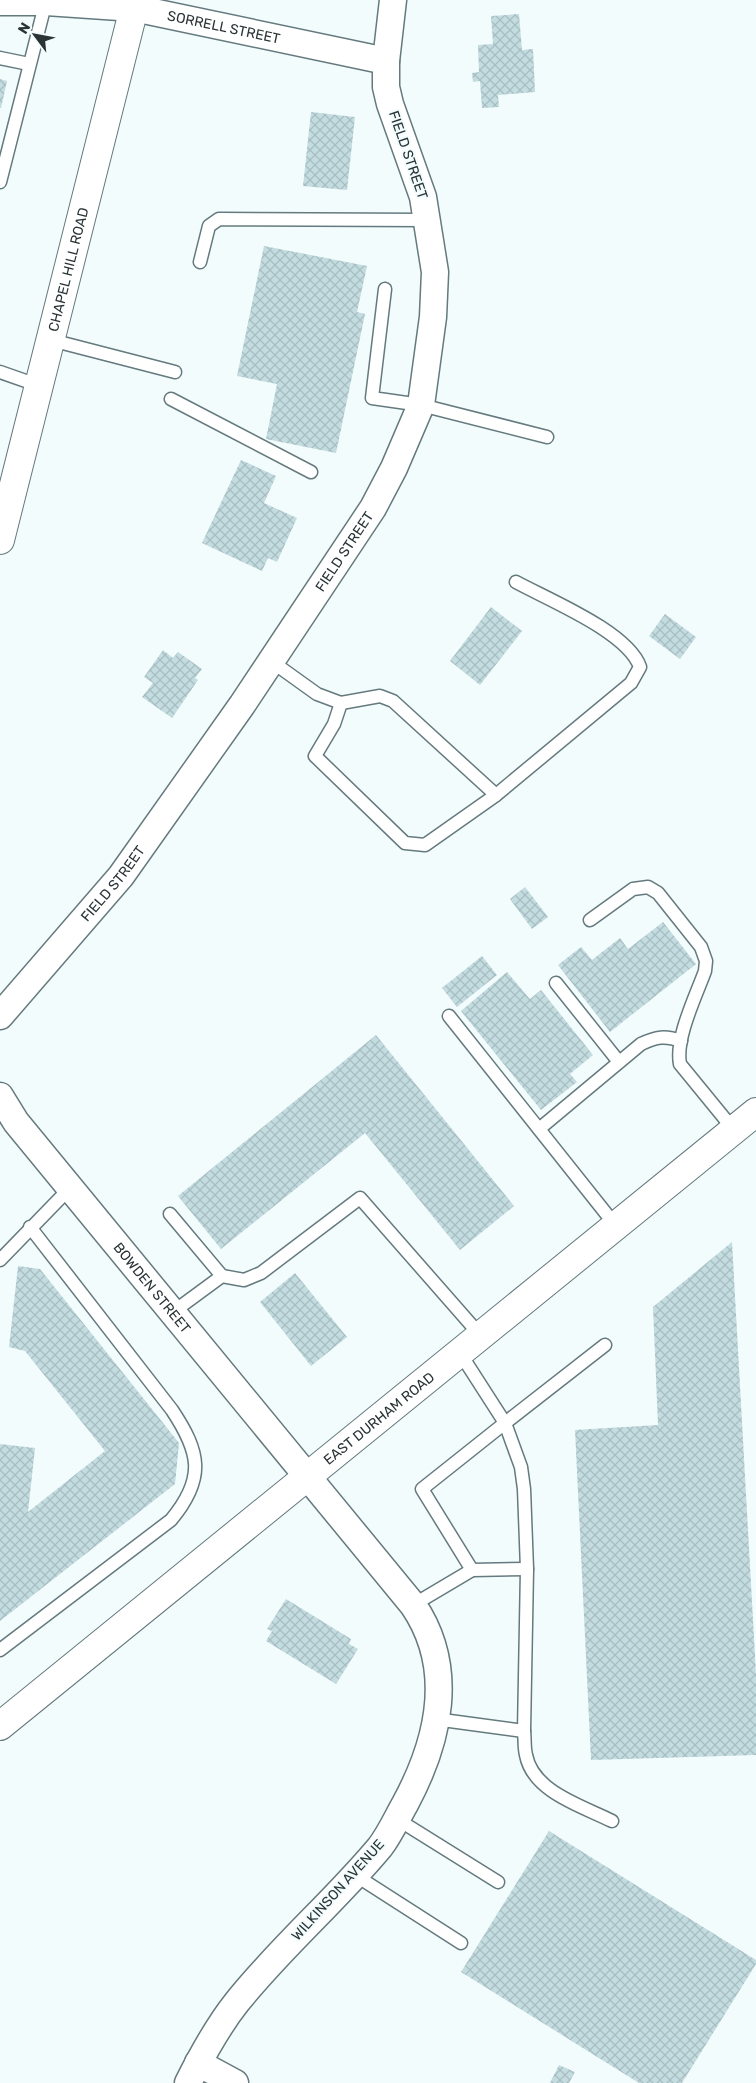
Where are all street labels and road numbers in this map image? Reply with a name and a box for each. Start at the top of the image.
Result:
street label: SORRELL STREET [166,7,282,47]
street label: FIELD STREET [385,109,431,201]
street label: CHAPEL HILL ROAD [44,206,92,333]
street label: FIELD STREET [311,508,377,595]
street label: FIELD STREET [77,842,148,925]
street label: BOWDEN STREET [110,1239,194,1336]
street label: EAST DURHAM ROAD [320,1368,438,1468]
street label: WILKINSON AVENUE [288,1836,388,1944]

